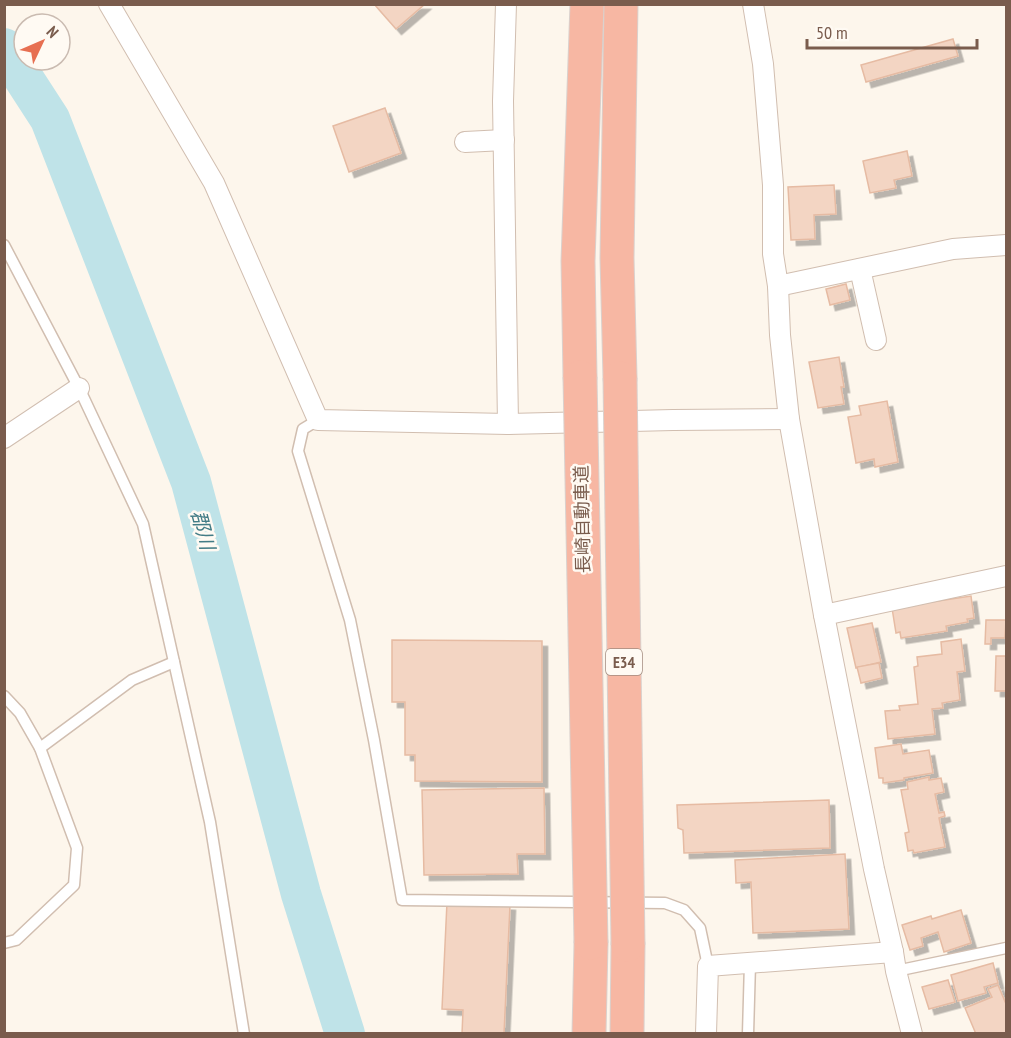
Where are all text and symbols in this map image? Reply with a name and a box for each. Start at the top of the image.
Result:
north arrow [12,12,72,72]
scale bar [807,12,976,50]
text: 50 m [816,21,848,44]
text: N [43,22,63,42]
street label: 長崎自動車道 [570,465,594,573]
water label: 郡川 [185,507,221,555]
road number: E34 [606,649,642,675]

